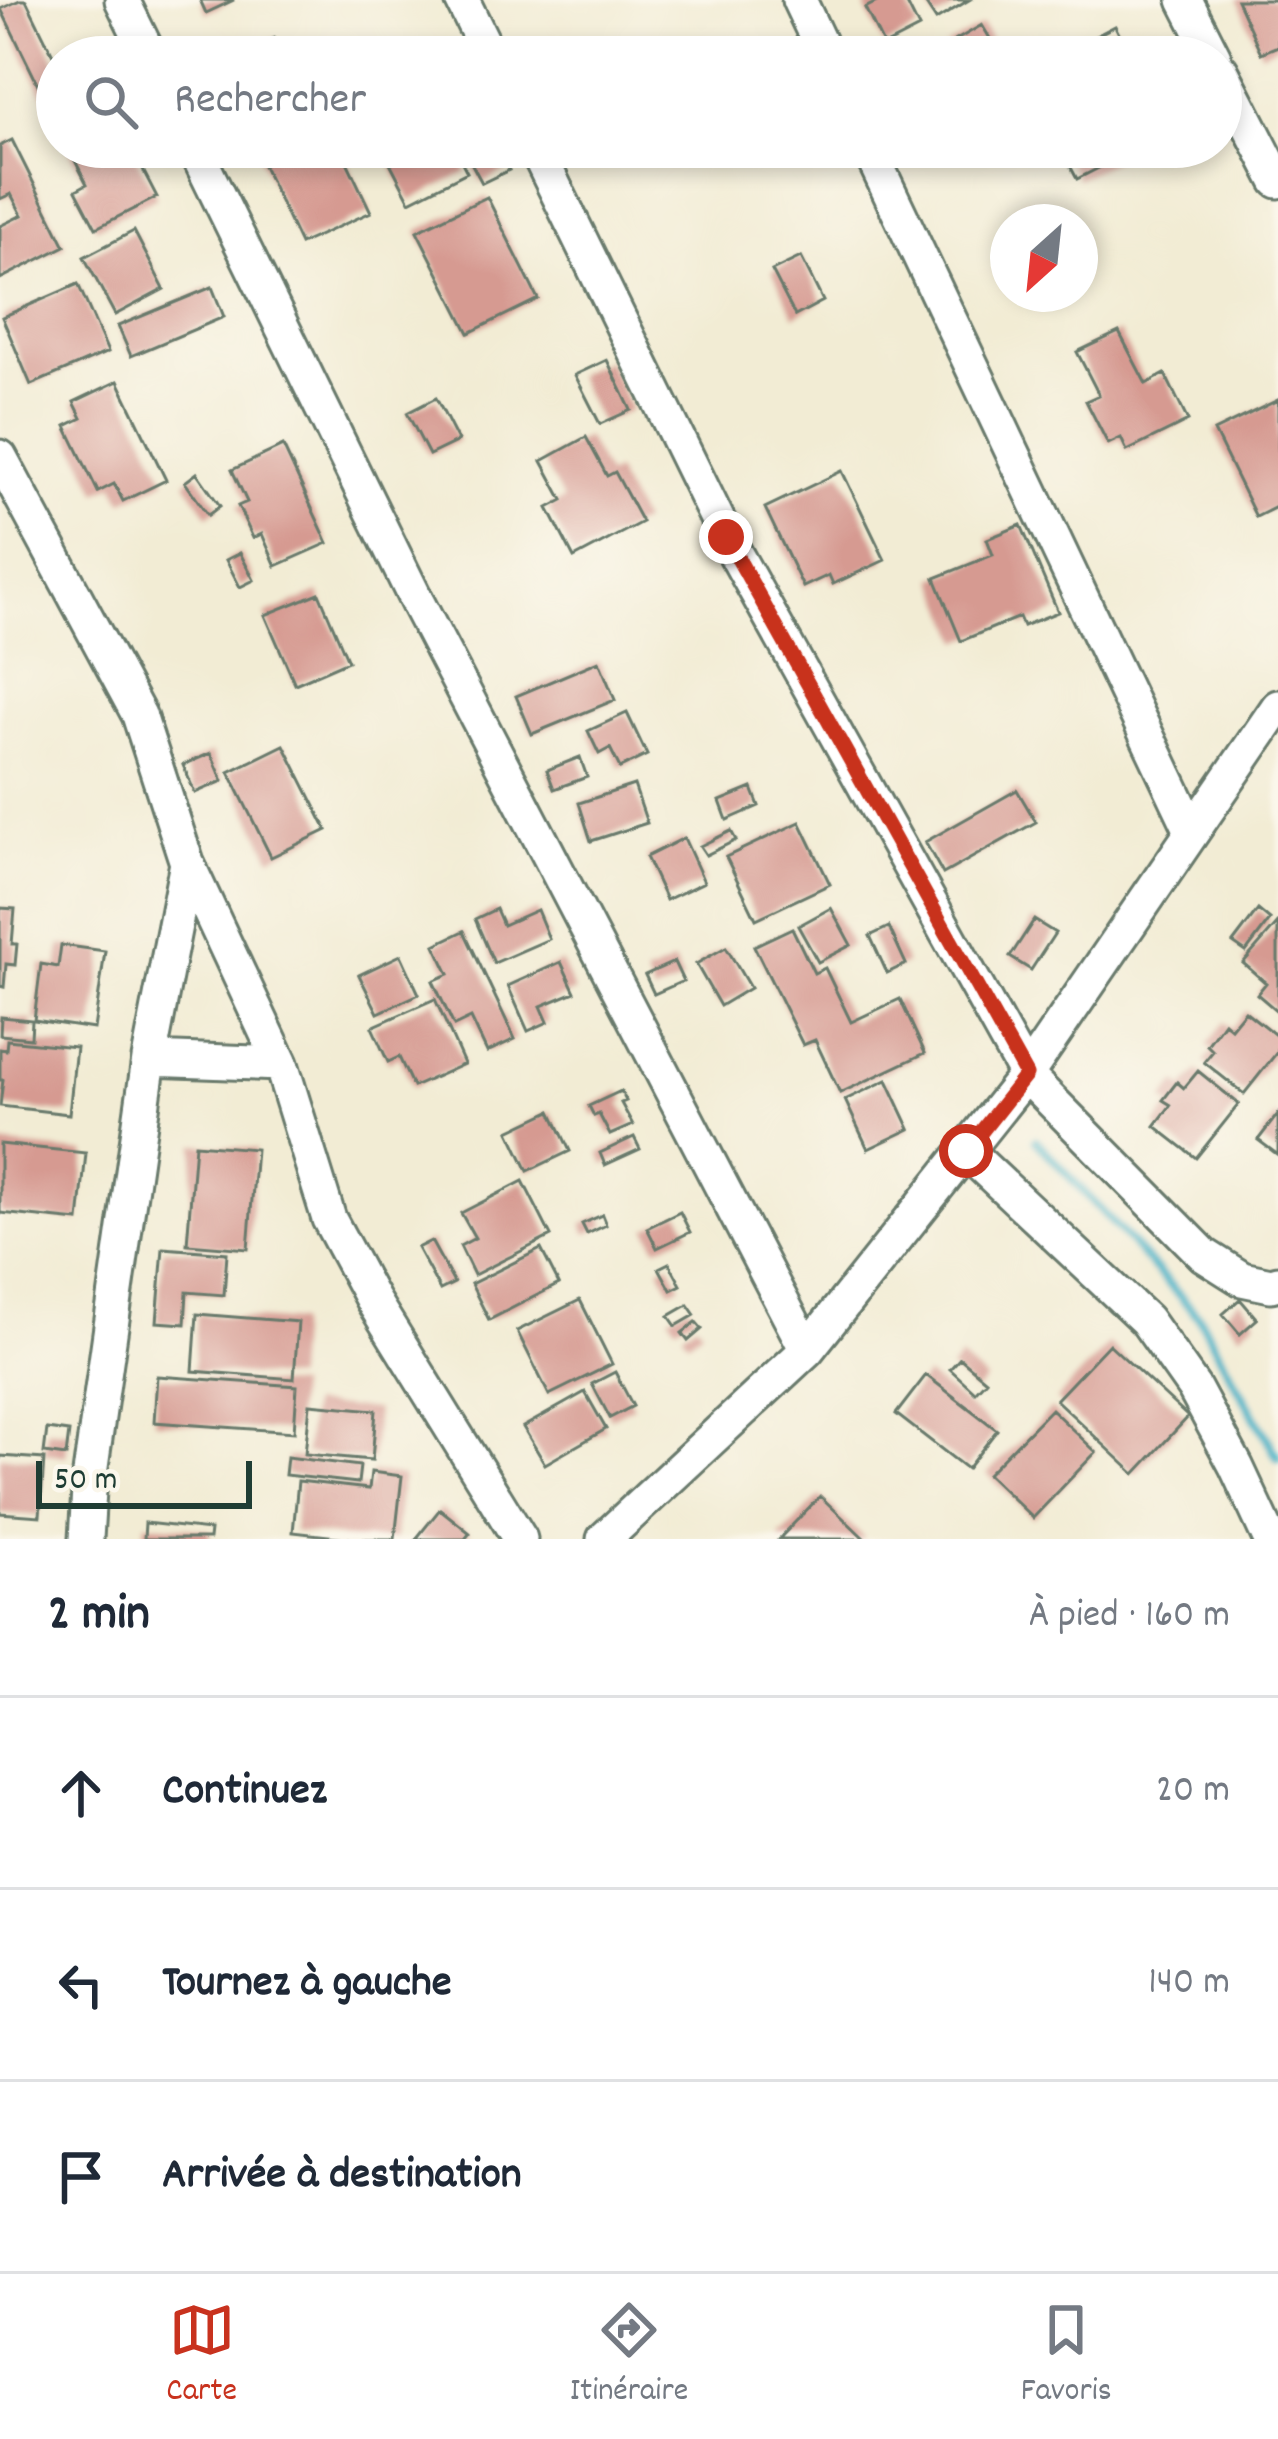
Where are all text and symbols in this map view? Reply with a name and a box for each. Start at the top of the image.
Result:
search box [36,36,1242,168]
icon: search [78,69,144,135]
text: Rechercher [174,70,366,134]
north arrow [990,204,1098,312]
route end [699,510,753,564]
route start [939,1124,993,1178]
scale bar [36,1455,252,1508]
text: 50 m [54,1458,118,1505]
text: 2 min [48,1581,150,1653]
text: À pied · 160 m [1029,1590,1230,1645]
icon: ahead [48,1760,114,1826]
text: Continuez [162,1761,327,1825]
text: 20 m [1156,1765,1230,1820]
icon: left [48,1952,114,2018]
text: Tournez à gauche [162,1953,452,2017]
text: 140 m [1148,1957,1230,2012]
icon: arrive [48,2144,114,2210]
text: Arrivée à destination [162,2145,521,2209]
tab: Carte [166,2297,237,2416]
tab: Itinéraire [570,2297,688,2416]
tab: Favoris [1021,2297,1112,2416]

